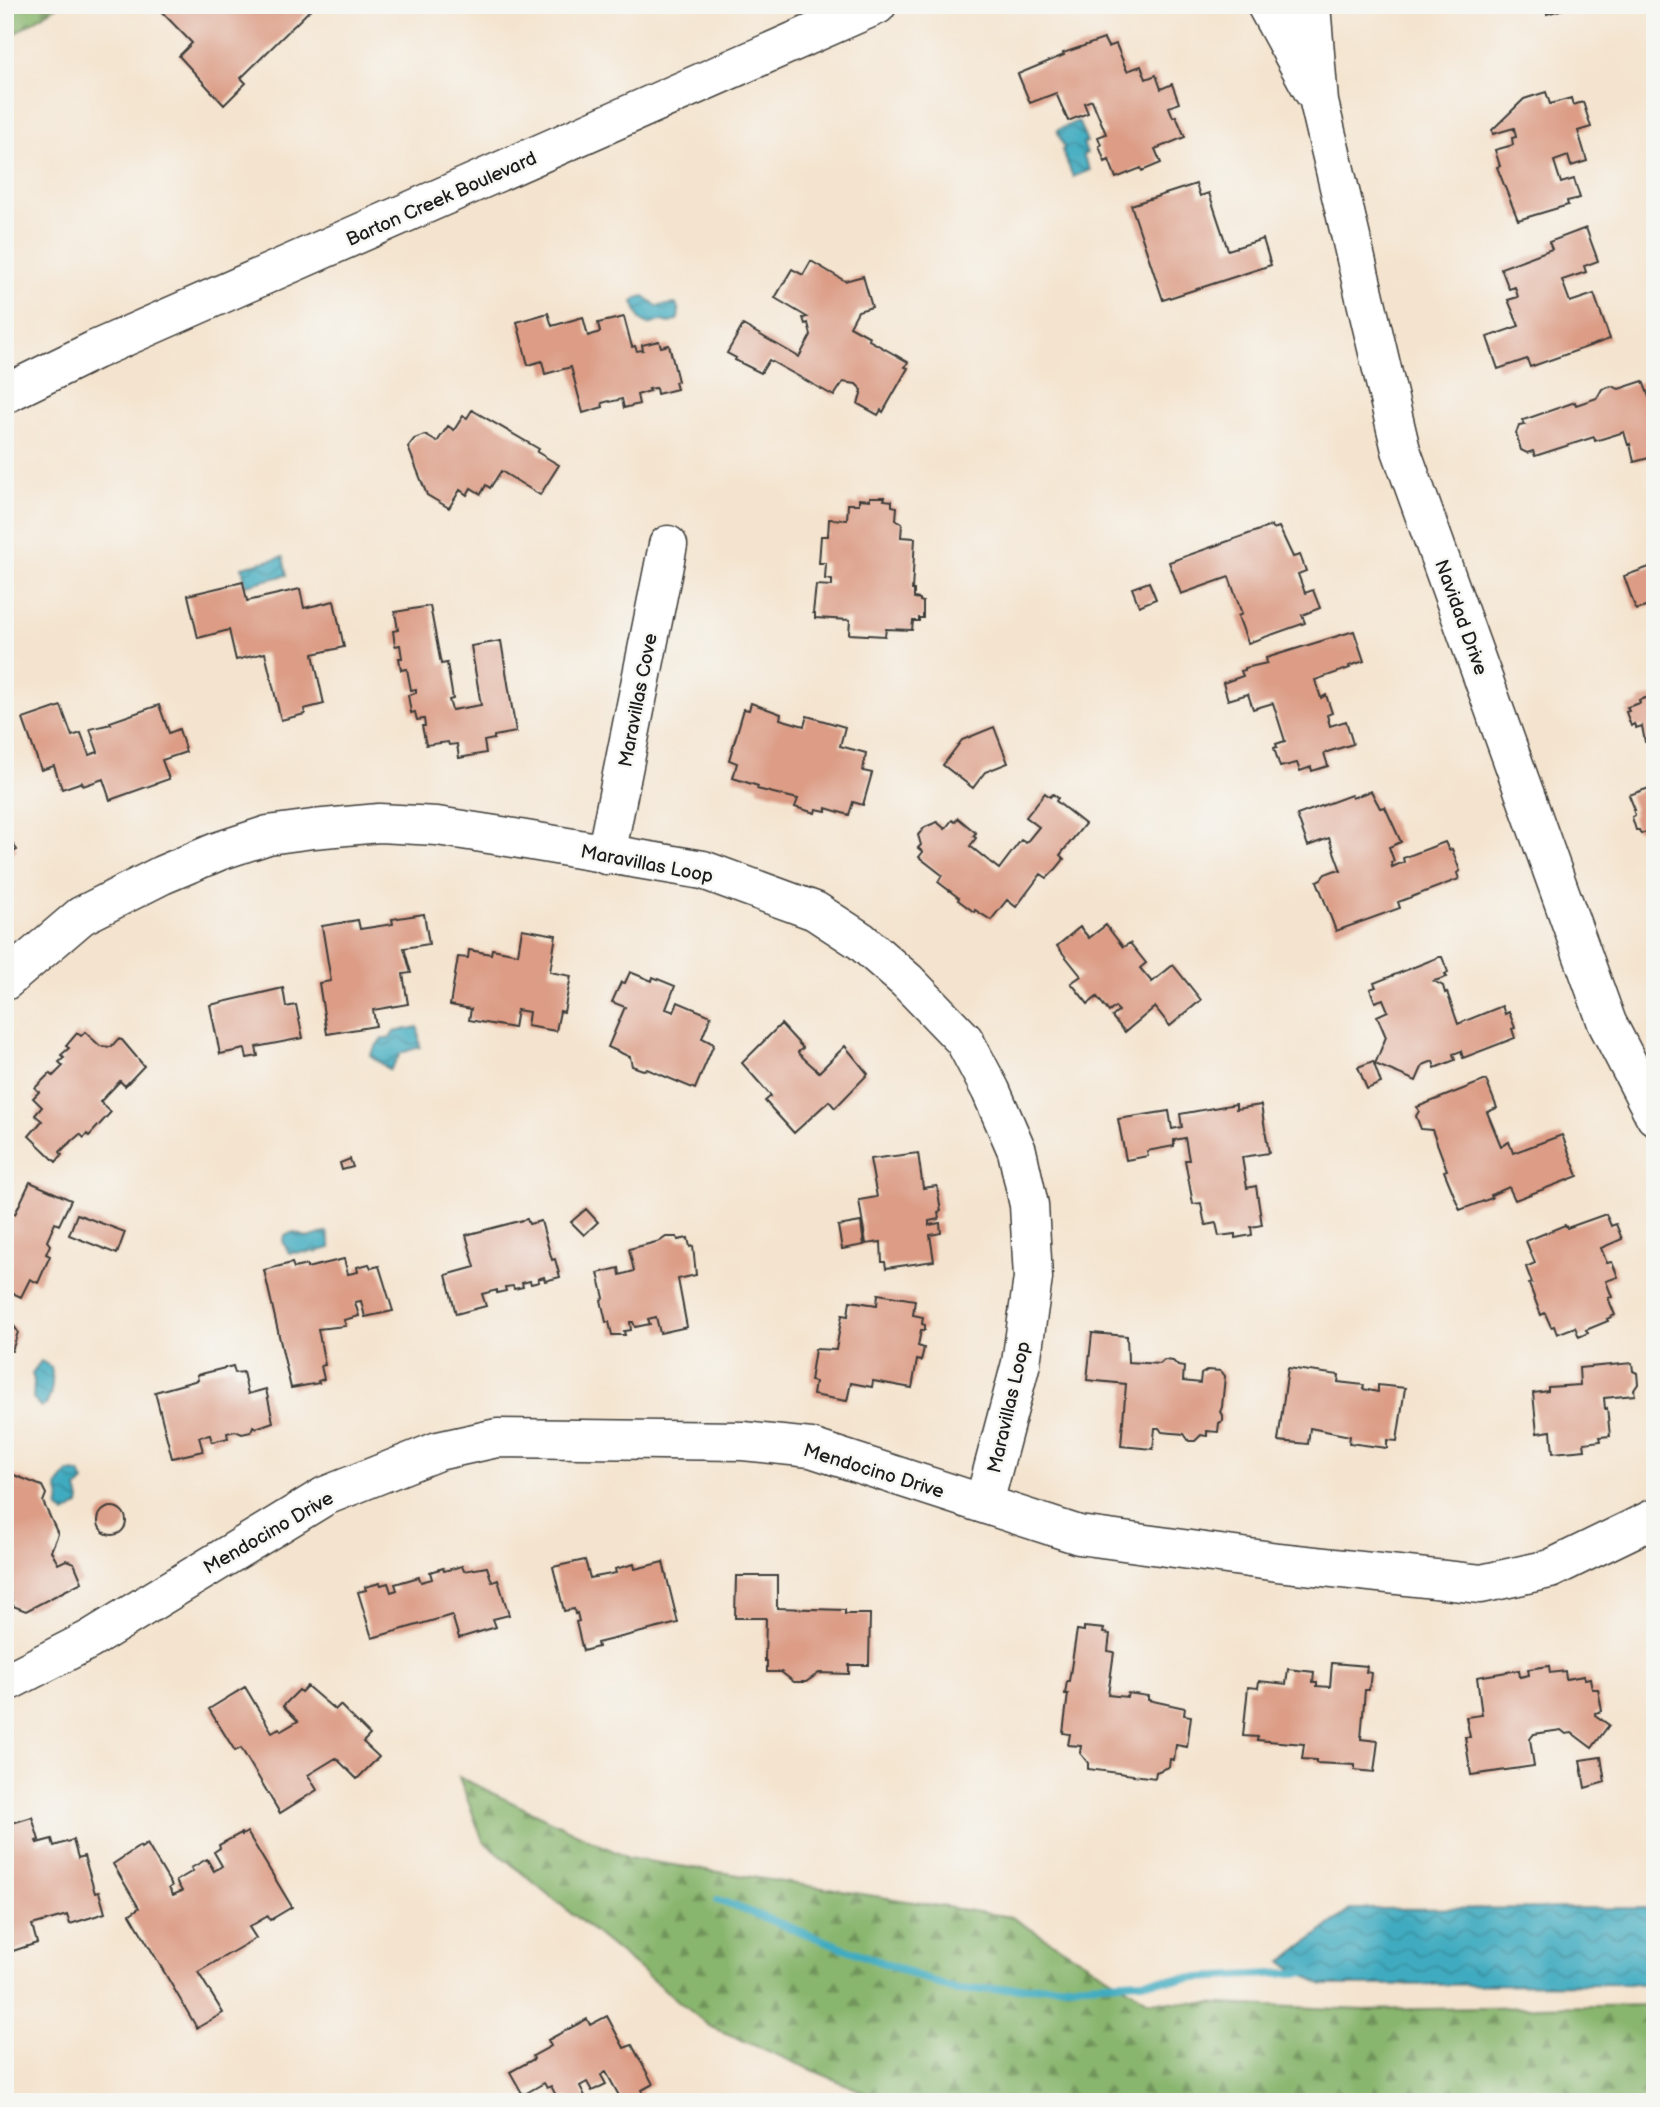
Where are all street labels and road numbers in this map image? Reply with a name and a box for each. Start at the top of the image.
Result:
street label: Barton Creek Boulevard [343,147,540,252]
street label: Navidad Drive [1429,557,1492,678]
street label: Maravillas Cove [614,631,663,769]
street label: Maravillas Loop [578,840,715,889]
street label: Maravillas Loop [983,1339,1036,1475]
street label: Mendocino Drive [800,1439,947,1504]
street label: Mendocino Drive [200,1487,338,1580]

